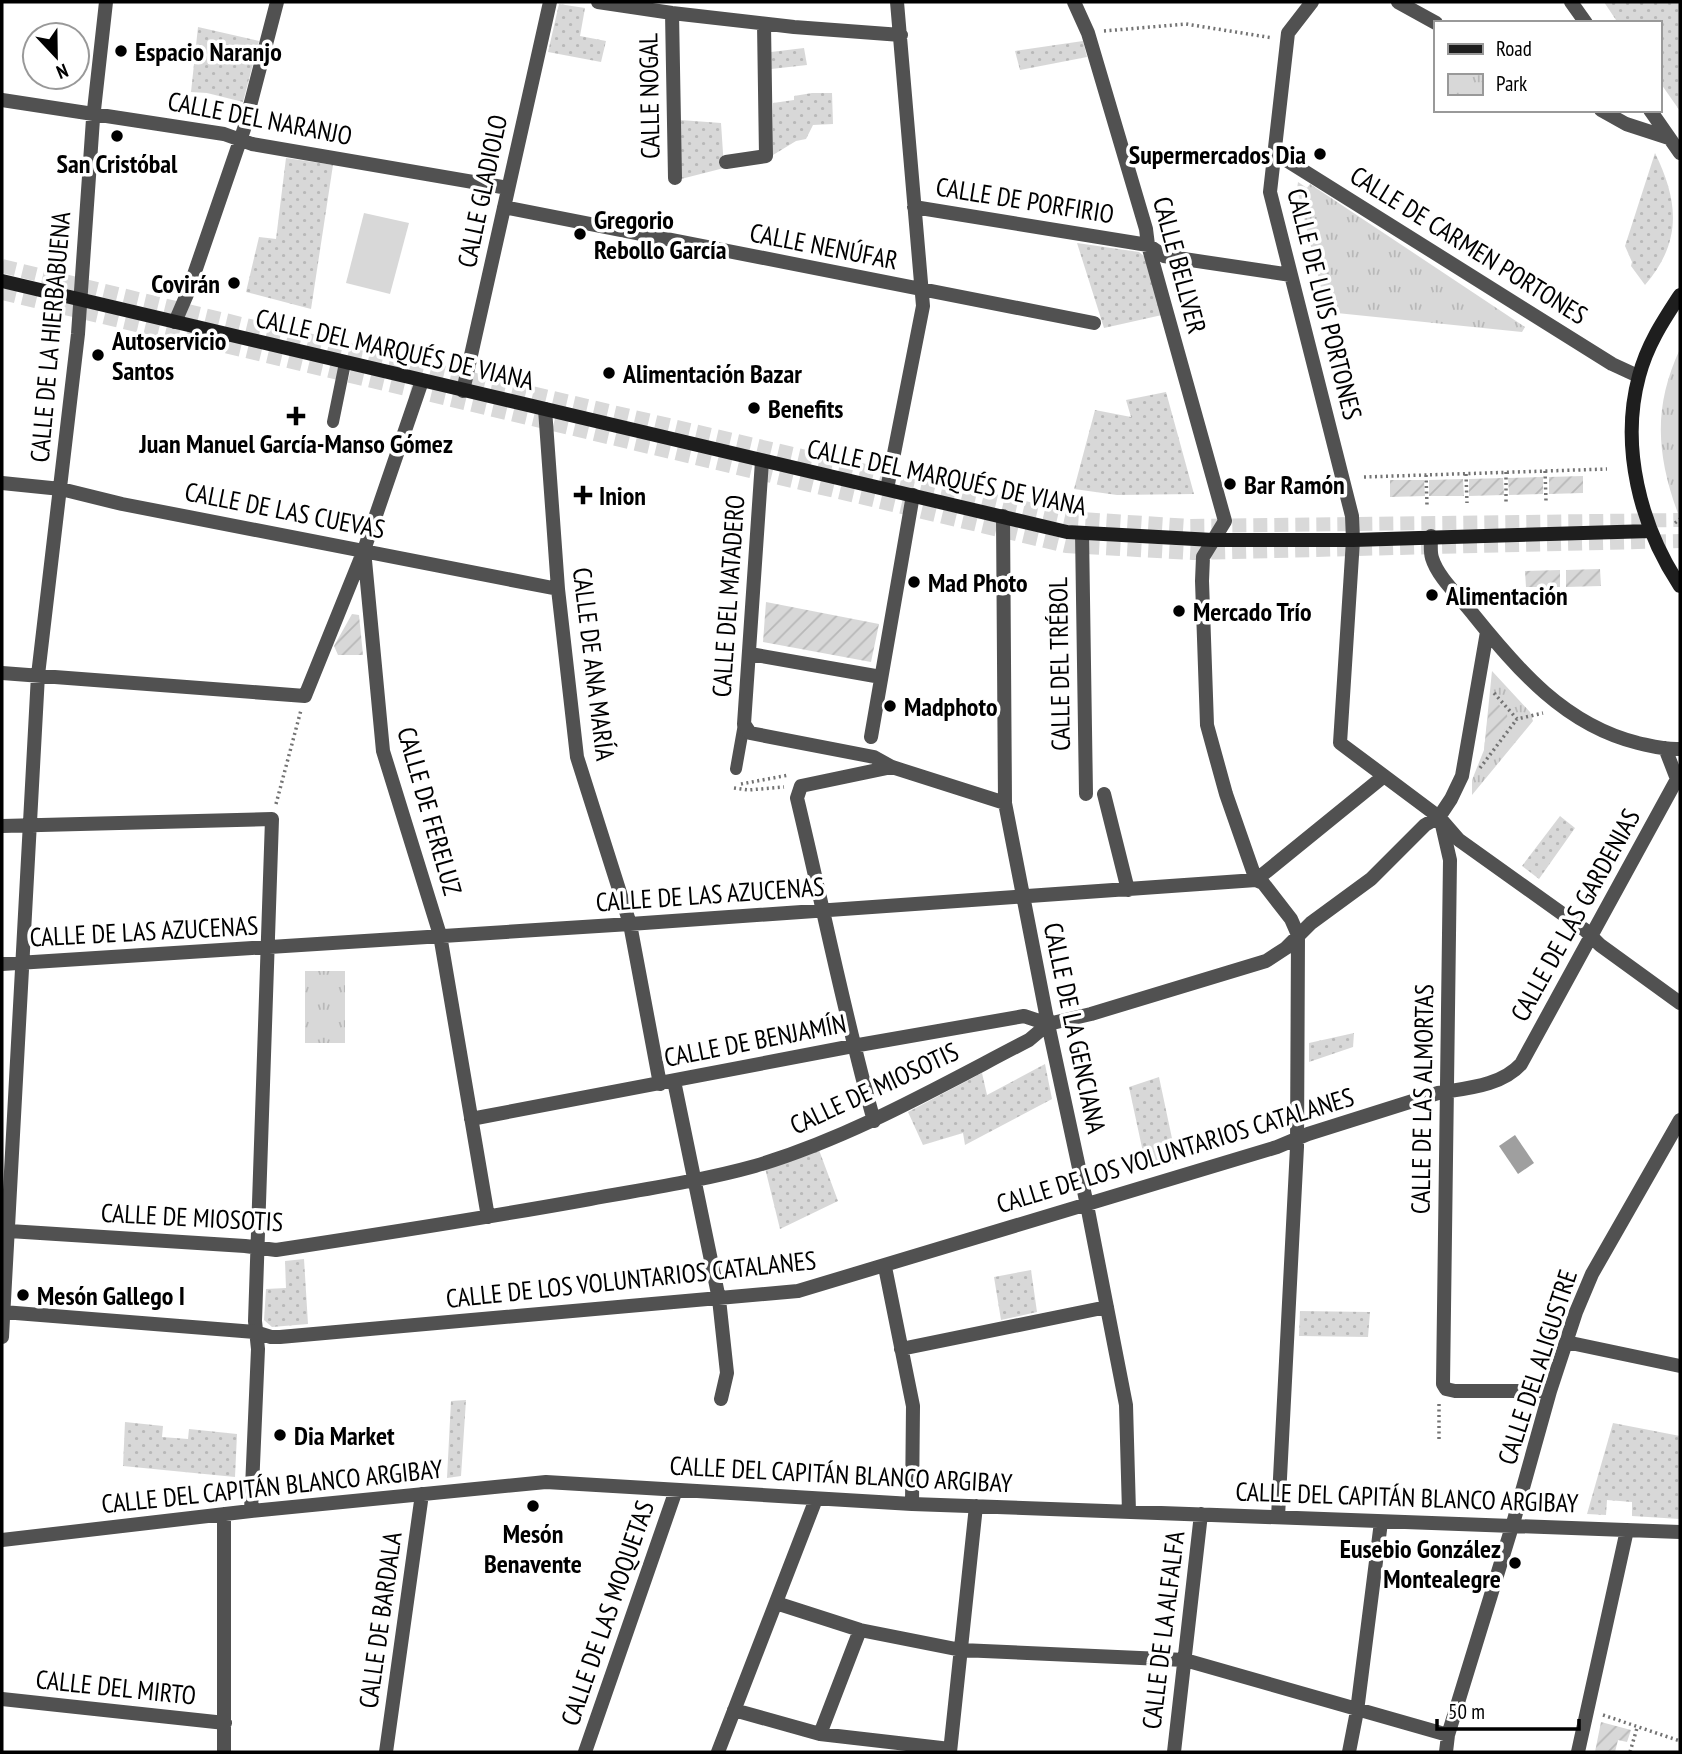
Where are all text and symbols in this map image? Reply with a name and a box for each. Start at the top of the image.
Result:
north arrow [21,21,91,91]
legend [1434,21,1661,112]
street label: CALLE NOGAL [631,33,667,159]
place label: Espacio Naranjo [135,35,282,68]
text: Road [1496,35,1532,62]
marker: Espacio Naranjo [113,43,129,59]
text: N [53,59,72,85]
text: Park [1496,70,1527,97]
street label: CALLE DEL NARANJO [165,84,355,152]
street label: CALLE GLADIOLO [450,112,514,270]
marker: San Cristóbal [109,128,125,144]
place label: Supermercados Dia [1129,138,1306,171]
marker: Supermercados Dia [1312,146,1328,162]
place label: San Cristóbal [57,147,178,180]
street label: CALLE DE CARMEN PORTONES [1344,159,1594,331]
street label: CALLE DE PORFIRIO [934,170,1116,230]
street label: CALLE DE LUIS PORTONES [1280,185,1370,423]
street label: CALLE BELLVER [1146,193,1214,337]
place label: Gregorio Rebollo García [594,203,727,266]
street label: CALLE DE LA HIERBABUENA [23,210,77,464]
street label: CALLE NENÚFAR [747,215,901,277]
marker: Gregorio Rebollo García [572,226,588,242]
place label: Covirán [151,267,220,300]
marker: Covirán [226,275,242,291]
street label: CALLE DEL MARQUÉS DE VIANA [253,301,538,397]
place label: Autoservicio Santos [111,324,226,387]
marker: Autoservicio Santos [90,347,106,363]
place label: Alimentación Bazar [622,357,802,390]
marker: Alimentación Bazar [601,365,617,381]
place label: Benefits [768,392,843,425]
marker: Benefits [746,400,762,416]
marker: Juan Manuel García-Manso Gómez [288,408,304,424]
place label: Juan Manuel García-Manso Gómez [138,427,453,460]
street label: CALLE DEL MARQUÉS DE VIANA [804,431,1090,523]
place label: Bar Ramón [1244,468,1345,501]
street label: CALLE DE LAS CUEVAS [182,474,388,546]
marker: Bar Ramón [1222,476,1238,492]
place label: Inion [599,479,646,512]
marker: Inion [573,485,593,505]
street label: CALLE DEL MATADERO [704,494,752,698]
street label: CALLE DE ANA MARÍA [566,566,622,763]
place label: Mad Photo [928,566,1028,599]
marker: Mad Photo [906,574,922,590]
street label: CALLE DEL TRÉBOL [1041,577,1077,751]
place label: Alimentación [1445,579,1568,612]
marker: Alimentación [1424,587,1440,603]
place label: Mercado Trío [1193,595,1312,628]
marker: Mercado Trío [1171,603,1187,619]
place label: Madphoto [904,690,998,723]
marker: Madphoto [882,698,898,714]
street label: CALLE DE FERELUZ [390,723,470,899]
street label: CALLE DE LAS GARDENIAS [1503,803,1647,1027]
street label: CALLE DE LAS AZUCENAS [595,870,825,918]
street label: CALLE DE LAS AZUCENAS [29,909,259,953]
street label: CALLE DE LA GENCIANA [1037,920,1114,1137]
street label: CALLE DE LAS ALMORTAS [1403,984,1441,1214]
street label: CALLE DE BENJAMÍN [661,1006,849,1074]
street label: CALLE DE MIOSOTIS [784,1035,964,1141]
street label: CALLE DE LOS VOLUNTARIOS CATALANES [992,1080,1358,1220]
street label: CALLE DE MIOSOTIS [100,1196,284,1238]
street label: CALLE DE LOS VOLUNTARIOS CATALANES [444,1243,818,1315]
street label: CALLE DEL ALIGUSTRE [1490,1265,1584,1469]
place label: Mesón Gallego I [37,1279,185,1312]
marker: Mesón Gallego I [15,1287,31,1303]
place label: Dia Market [294,1419,395,1452]
marker: Dia Market [272,1427,288,1443]
street label: CALLE DEL CAPITÁN BLANCO ARGIBAY [669,1449,1013,1499]
street label: CALLE DEL CAPITÁN BLANCO ARGIBAY [100,1452,444,1520]
street label: CALLE DEL CAPITÁN BLANCO ARGIBAY [1235,1475,1579,1519]
street label: CALLE DE LAS MOQUETAS [553,1496,661,1730]
marker: Mesón Benavente [525,1498,541,1514]
place label: Mesón Benavente [484,1517,582,1580]
street label: CALLE DE LA ALFALFA [1134,1528,1192,1731]
street label: CALLE DE BARDALA [351,1529,409,1710]
place label: Eusebio González Montealegre [1340,1532,1501,1595]
marker: Eusebio González Montealegre [1507,1555,1523,1571]
street label: CALLE DEL MIRTO [34,1662,198,1712]
scale bar [1437,1688,1579,1732]
text: 50 m [1448,1698,1485,1725]

